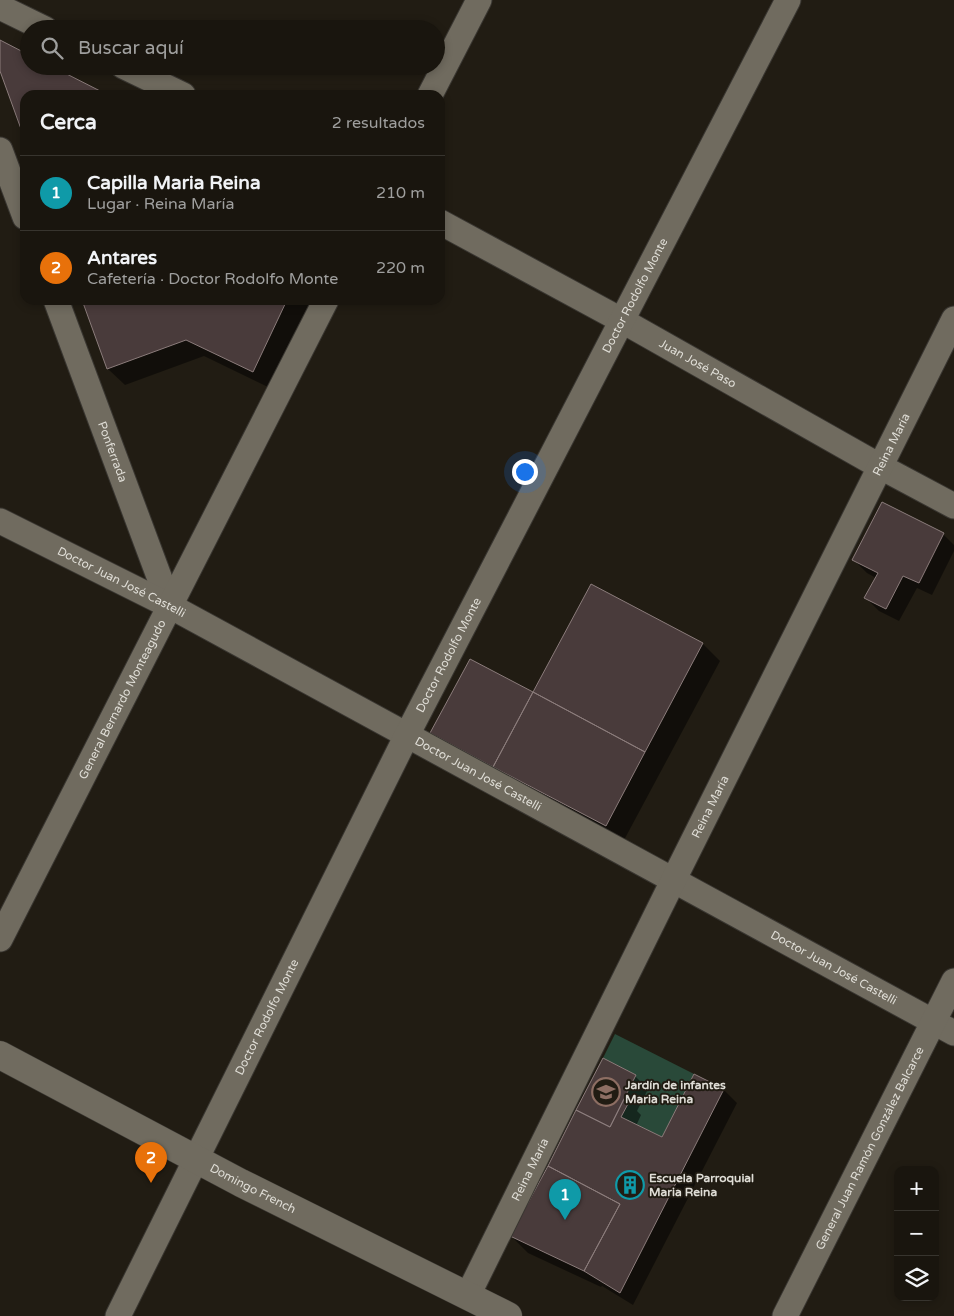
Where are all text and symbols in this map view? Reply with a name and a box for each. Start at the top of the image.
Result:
search box [20,20,445,75]
icon: search [38,34,66,62]
text: Buscar aquí [78,37,184,59]
text: Cerca [40,110,97,135]
text: 2 resultados [332,113,425,133]
text: Capilla Maria Reina [87,172,261,194]
text: 1 [51,183,61,203]
text: 210 m [376,183,425,203]
text: Lugar · Reina María [87,194,235,214]
street label: Doctor Rodolfo Monte [599,235,671,355]
text: Antares [87,247,157,269]
text: 2 [51,258,61,278]
text: 220 m [376,258,425,278]
text: Cafetería · Doctor Rodolfo Monte [87,269,338,289]
street label: Juan José Paso [657,336,739,391]
street label: Reina María [870,411,913,478]
street label: Ponferrada [95,420,130,484]
your location [512,459,538,485]
street label: Doctor Juan José Castelli [55,544,188,620]
street label: Doctor Rodolfo Monte [413,595,484,715]
street label: General Bernardo Monteagudo [76,617,169,782]
street label: Doctor Juan José Castelli [413,734,544,814]
street label: Reina María [689,773,732,840]
street label: Doctor Juan José Castelli [768,927,899,1008]
street label: Doctor Rodolfo Monte [232,957,302,1077]
street label: General Juan Ramón González Balcarce [813,1044,927,1252]
school or university icon: Jardín de infantes Maria Reina [591,1077,621,1107]
place label: Jardín de infantes Maria Reina [624,1078,726,1106]
street label: Reina María [509,1136,552,1203]
pin: 2 [135,1142,167,1183]
street label: Domingo French [207,1161,298,1216]
map controls [894,1166,939,1301]
button: + [894,1166,939,1211]
building icon: Escuela Parroquial Maria Reina [615,1170,645,1200]
place label: Escuela Parroquial Maria Reina [649,1171,754,1199]
pin: 1 [549,1179,581,1220]
button: − [894,1211,939,1256]
button: layers [894,1256,939,1301]

